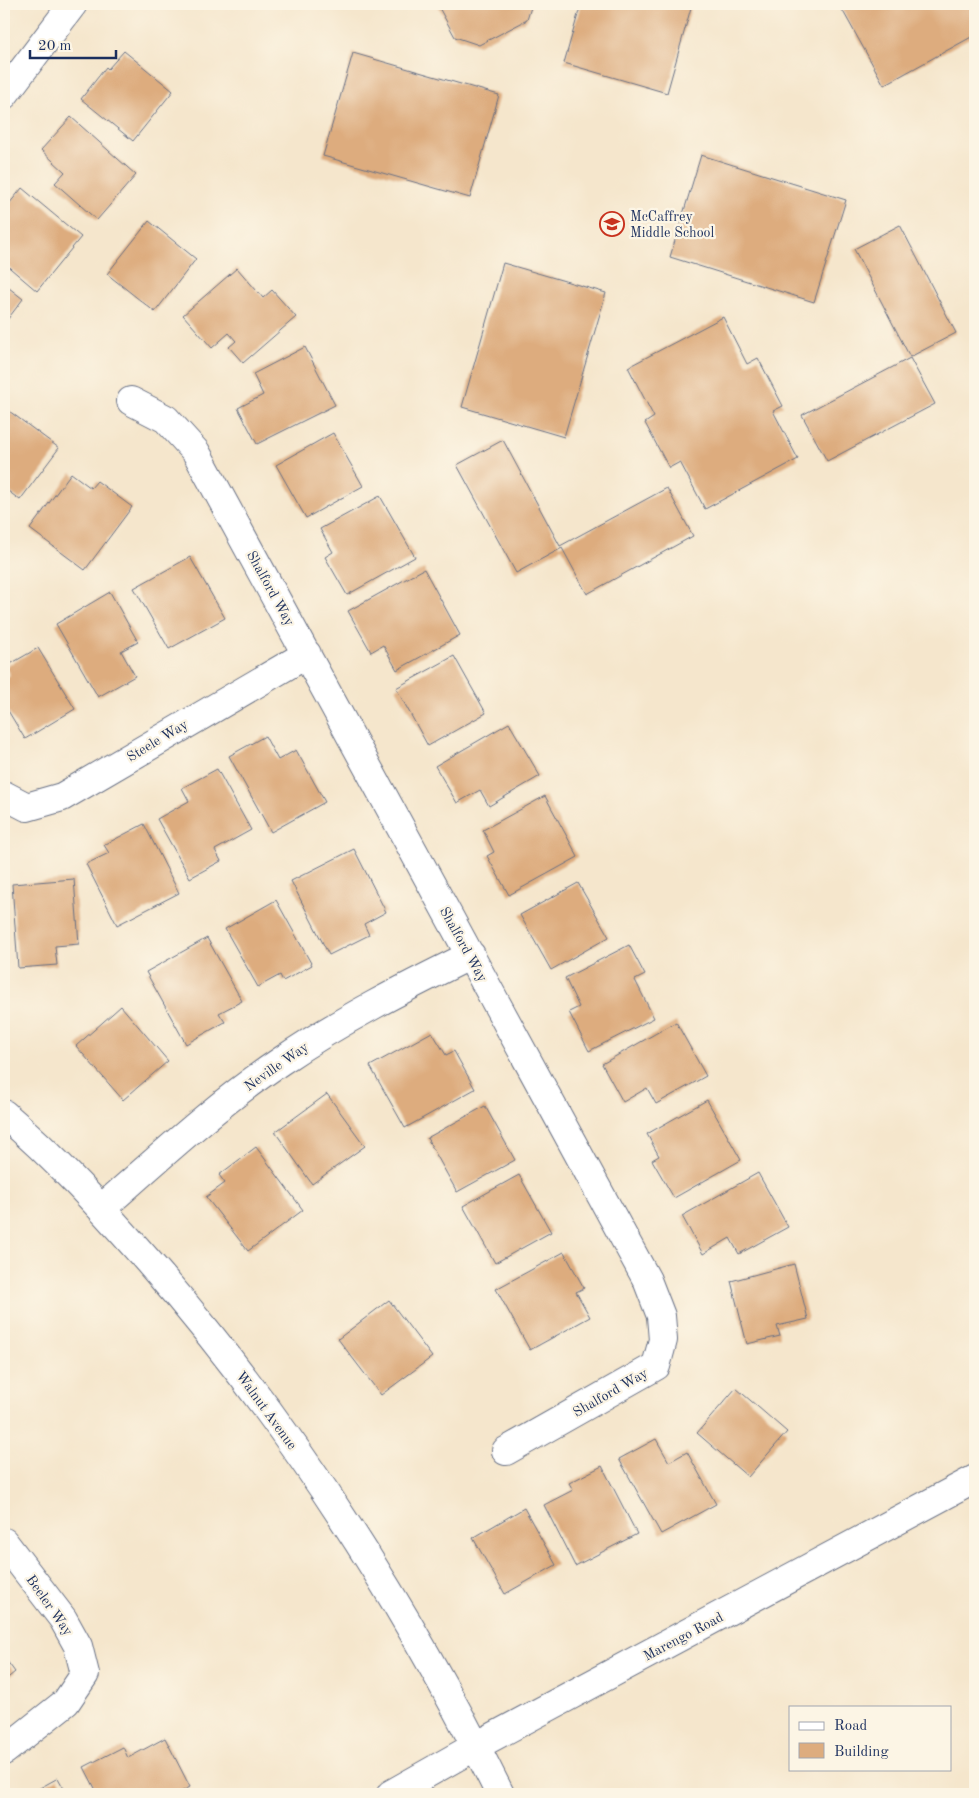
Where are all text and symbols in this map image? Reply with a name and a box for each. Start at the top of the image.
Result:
scale bar [30,28,116,60]
text: 20 m [38,39,72,54]
place label: McCaffrey Middle School [630,210,715,240]
school or university icon: McCaffrey Middle School [599,211,625,237]
street label: Shalford Way [244,549,297,629]
street label: Steele Way [125,717,191,765]
street label: Shalford Way [437,905,490,985]
street label: Neville Way [242,1039,311,1094]
street label: Shalford Way [571,1366,651,1420]
street label: Walnut Avenue [233,1369,299,1452]
street label: Beeler Way [23,1573,75,1639]
street label: Marengo Road [641,1610,726,1664]
legend [789,1706,952,1770]
text: Road [834,1719,868,1734]
text: Building [834,1745,889,1760]

